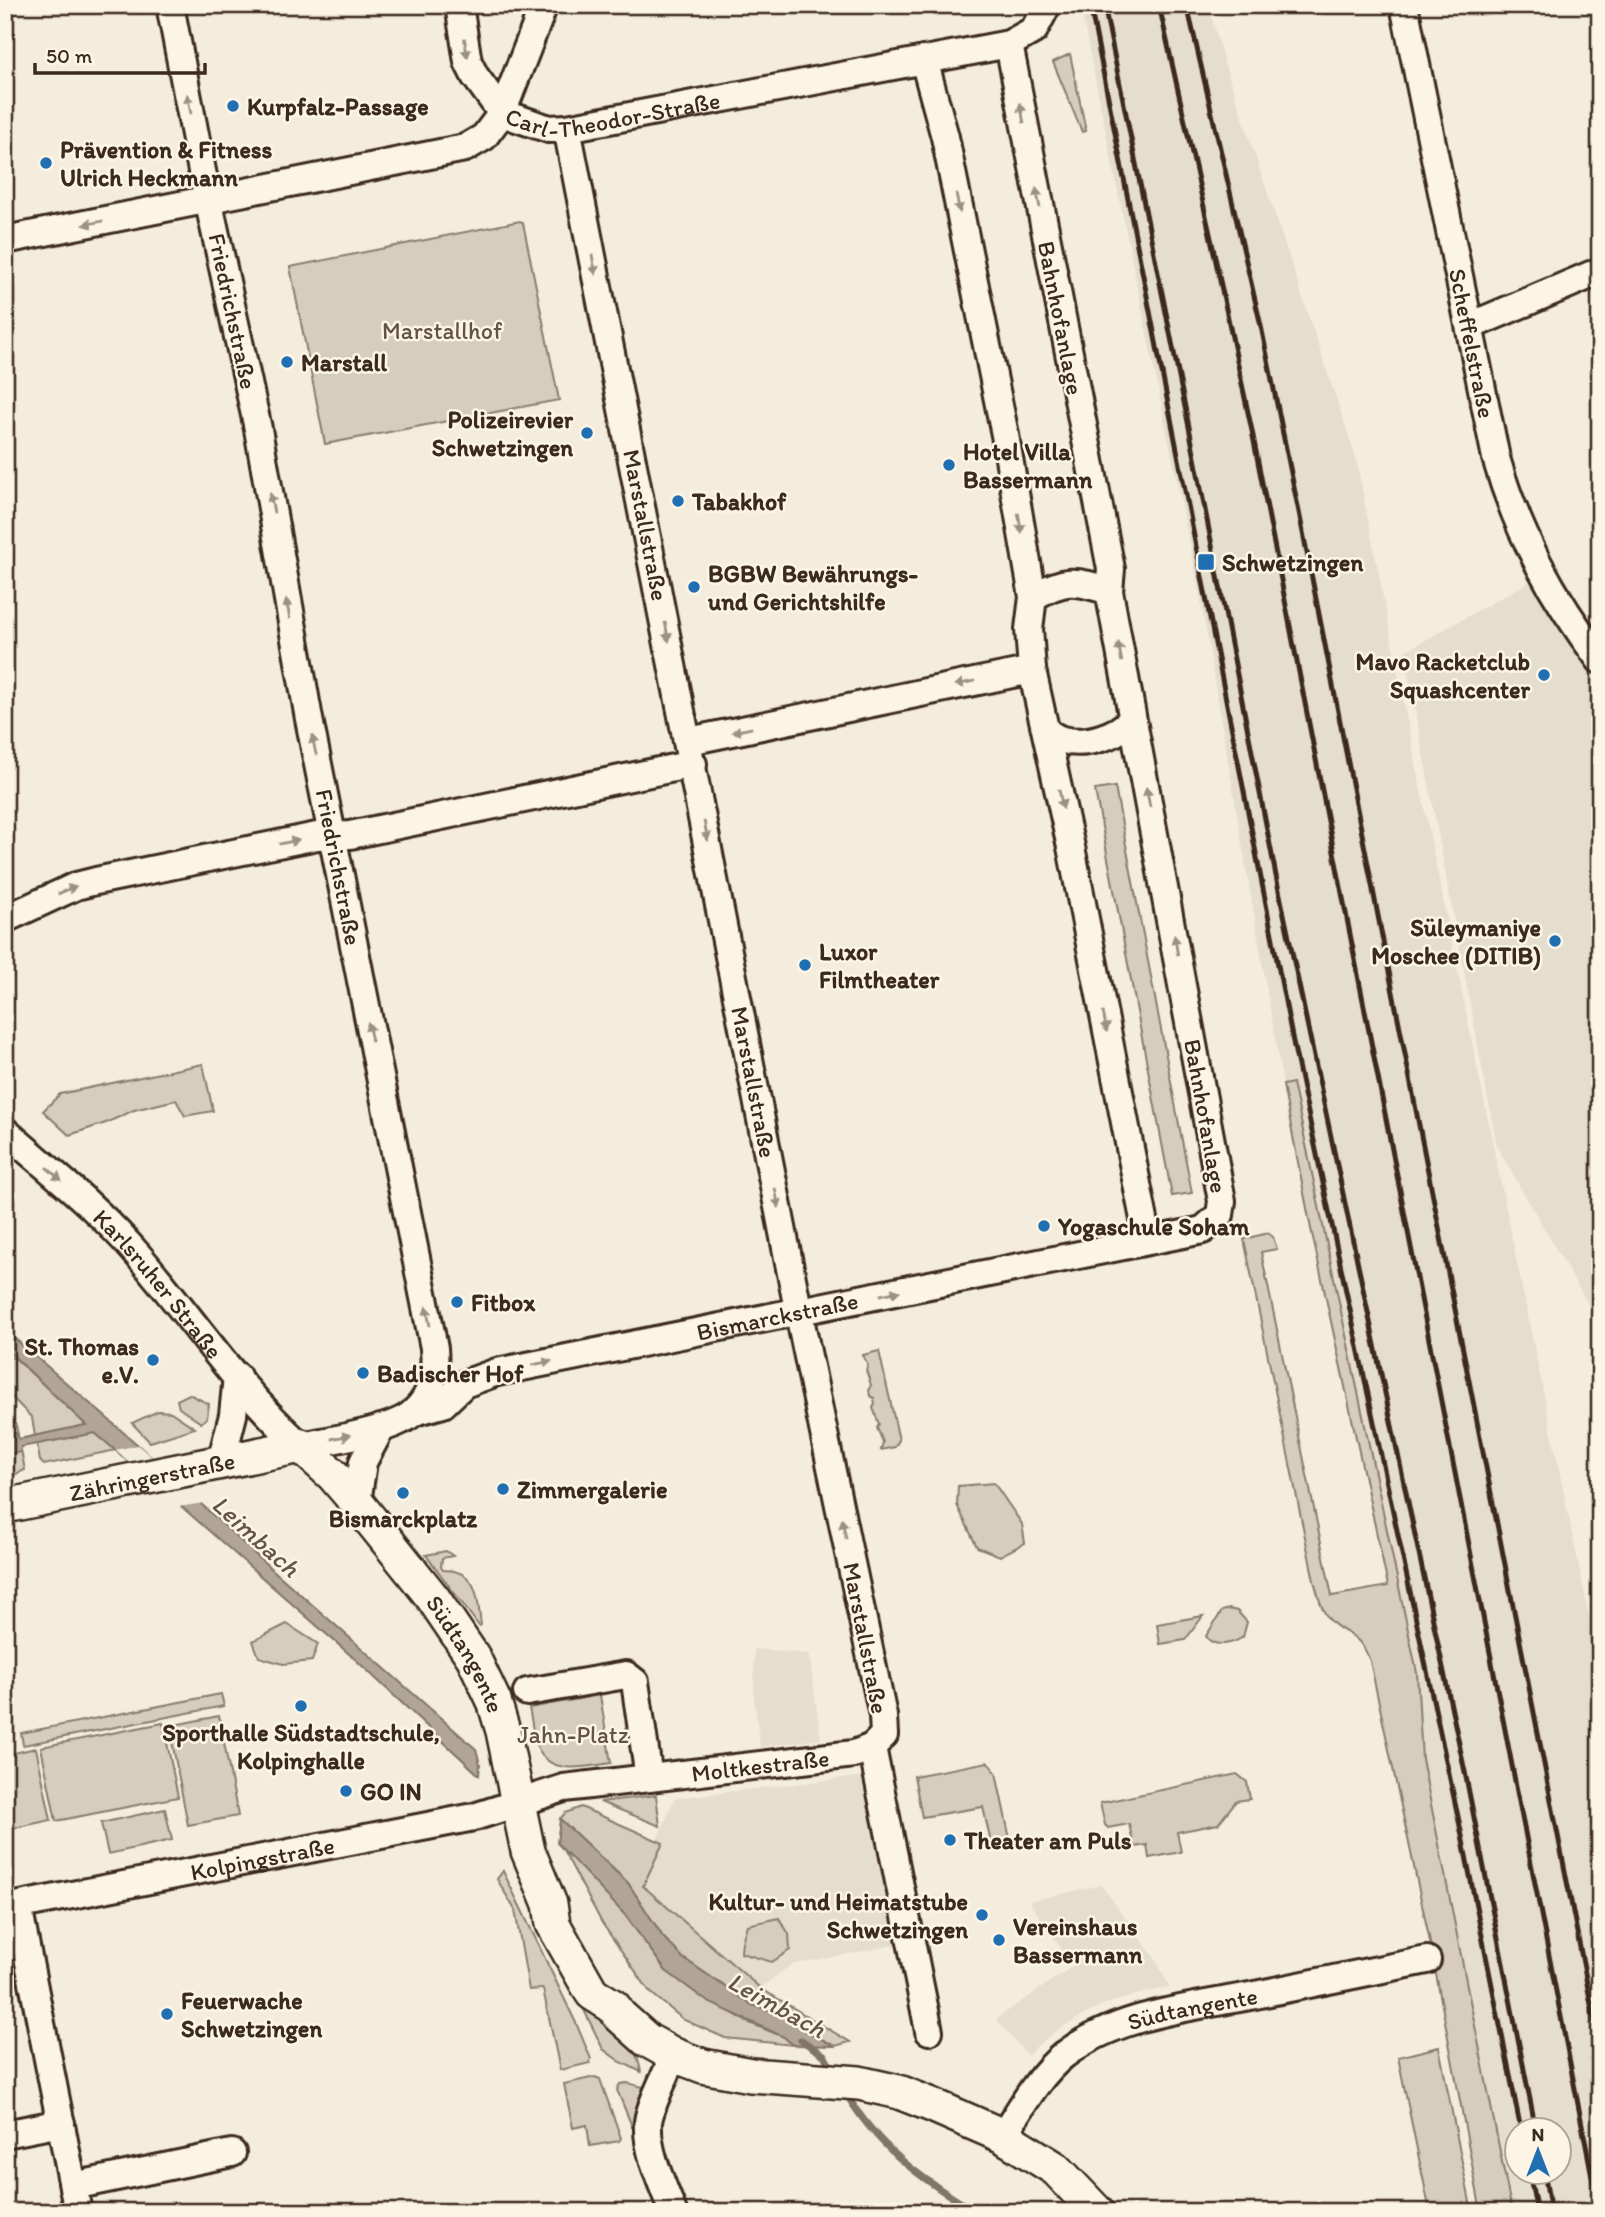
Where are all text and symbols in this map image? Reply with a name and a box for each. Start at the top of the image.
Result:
scale bar [35,32,205,76]
one-way arrow [461,38,472,60]
text: 50 m [46,43,93,68]
street label: Carl-Theodor-Straße [502,85,722,144]
place label: Kurpfalz-Passage [247,92,429,122]
one-way arrow [184,93,195,115]
marker: Kurpfalz-Passage [225,98,241,114]
one-way arrow [1016,102,1027,124]
place label: Prävention & Fitness Ulrich Heckmann [60,135,272,192]
marker: Prävention & Fitness Ulrich Heckmann [38,155,54,171]
one-way arrow [1032,187,1043,209]
one-way arrow [953,192,964,214]
one-way arrow [82,218,104,229]
street label: Friedrichstraße [202,230,264,392]
street label: Bahnhofanlage [1032,239,1090,397]
one-way arrow [588,254,599,276]
street label: Scheffelstraße [1443,266,1502,420]
park label: Marstallhof [382,316,503,345]
place label: Marstall [301,348,387,377]
marker: Marstall [279,354,295,370]
place label: Polizeirevier Schwetzingen [432,405,574,463]
marker: Polizeirevier Schwetzingen [579,425,595,441]
place label: Hotel Villa Bassermann [963,437,1093,494]
street label: Marstallstraße [617,447,675,603]
marker: Hotel Villa Bassermann [941,457,957,473]
place label: Tabakhof [691,487,787,516]
one-way arrow [266,492,277,514]
marker: Tabakhof [670,493,686,509]
one-way arrow [1015,512,1026,534]
place label: Schwetzingen [1222,548,1363,578]
marker: Schwetzingen [1196,552,1216,572]
place label: BGBW Bewährungs- und Gerichtshilfe [707,559,918,616]
marker: BGBW Bewährungs- und Gerichtshilfe [686,579,702,595]
one-way arrow [282,597,293,619]
one-way arrow [662,621,673,643]
one-way arrow [1114,641,1125,663]
place label: Mavo Racketclub Squashcenter [1356,647,1530,705]
marker: Mavo Racketclub Squashcenter [1536,667,1552,683]
one-way arrow [954,678,976,689]
one-way arrow [731,724,753,735]
one-way arrow [309,734,320,756]
street label: Friedrichstraße [310,786,368,948]
one-way arrow [1142,786,1153,808]
one-way arrow [1055,788,1066,810]
one-way arrow [700,820,711,842]
one-way arrow [278,836,300,847]
one-way arrow [57,884,77,896]
place label: Süleymaniye Moschee (DITIB) [1371,913,1541,971]
marker: Süleymaniye Moschee (DITIB) [1547,933,1563,949]
one-way arrow [1170,934,1181,956]
place label: Luxor Filmtheater [819,937,940,994]
marker: Luxor Filmtheater [797,957,813,973]
street label: Marstallstraße [725,1004,783,1160]
one-way arrow [1100,1011,1111,1033]
one-way arrow [365,1021,376,1043]
street label: Bahnhofanlage [1178,1037,1234,1195]
one-way arrow [45,1166,62,1181]
one-way arrow [771,1187,782,1209]
street label: Karlsruher Straße [88,1202,229,1364]
place label: Yogaschule Soham [1057,1212,1250,1242]
marker: Yogaschule Soham [1036,1218,1052,1234]
street label: Bismarckstraße [694,1285,860,1346]
one-way arrow [879,1287,901,1298]
place label: Fitbox [471,1288,536,1317]
marker: Fitbox [449,1294,465,1310]
one-way arrow [422,1305,433,1327]
place label: St. Thomas e.V. [24,1332,139,1389]
marker: St. Thomas e.V. [145,1352,161,1368]
one-way arrow [531,1357,553,1368]
place label: Badischer Hof [377,1359,524,1388]
marker: Badischer Hof [355,1365,371,1381]
one-way arrow [330,1432,352,1443]
street label: Zähringerstraße [67,1445,237,1507]
place label: Zimmergalerie [517,1475,667,1505]
marker: Zimmergalerie [495,1481,511,1497]
marker: Bismarckplatz [395,1485,411,1501]
water label: Leimbach [205,1488,307,1584]
place label: Bismarckplatz [329,1504,478,1534]
one-way arrow [839,1518,850,1540]
street label: Marstallstraße [837,1560,895,1716]
street label: Südtangente [421,1589,511,1716]
marker: Sporthalle Südstadtschule, Kolpinghalle [293,1698,309,1714]
place label: Sporthalle Südstadtschule, Kolpinghalle [162,1718,440,1776]
park label: Jahn-Platz [517,1720,629,1749]
street label: Moltkestraße [690,1743,831,1787]
place label: GO IN [360,1777,422,1806]
marker: GO IN [338,1783,354,1799]
place label: Theater am Puls [963,1826,1132,1855]
street label: Kolpingstraße [188,1830,337,1886]
marker: Theater am Puls [942,1832,958,1848]
place label: Kultur- und Heimatstube Schwetzingen [708,1887,968,1945]
marker: Kultur- und Heimatstube Schwetzingen [974,1907,990,1923]
place label: Vereinshaus Bassermann [1013,1912,1143,1969]
marker: Vereinshaus Bassermann [991,1932,1007,1948]
water label: Leimbach [722,1965,833,2045]
street label: Südtangente [1123,1980,1260,2036]
place label: Feuerwache Schwetzingen [181,1986,322,2044]
marker: Feuerwache Schwetzingen [159,2006,175,2022]
north arrow [1504,2116,1574,2186]
text: N [1532,2123,1544,2146]

